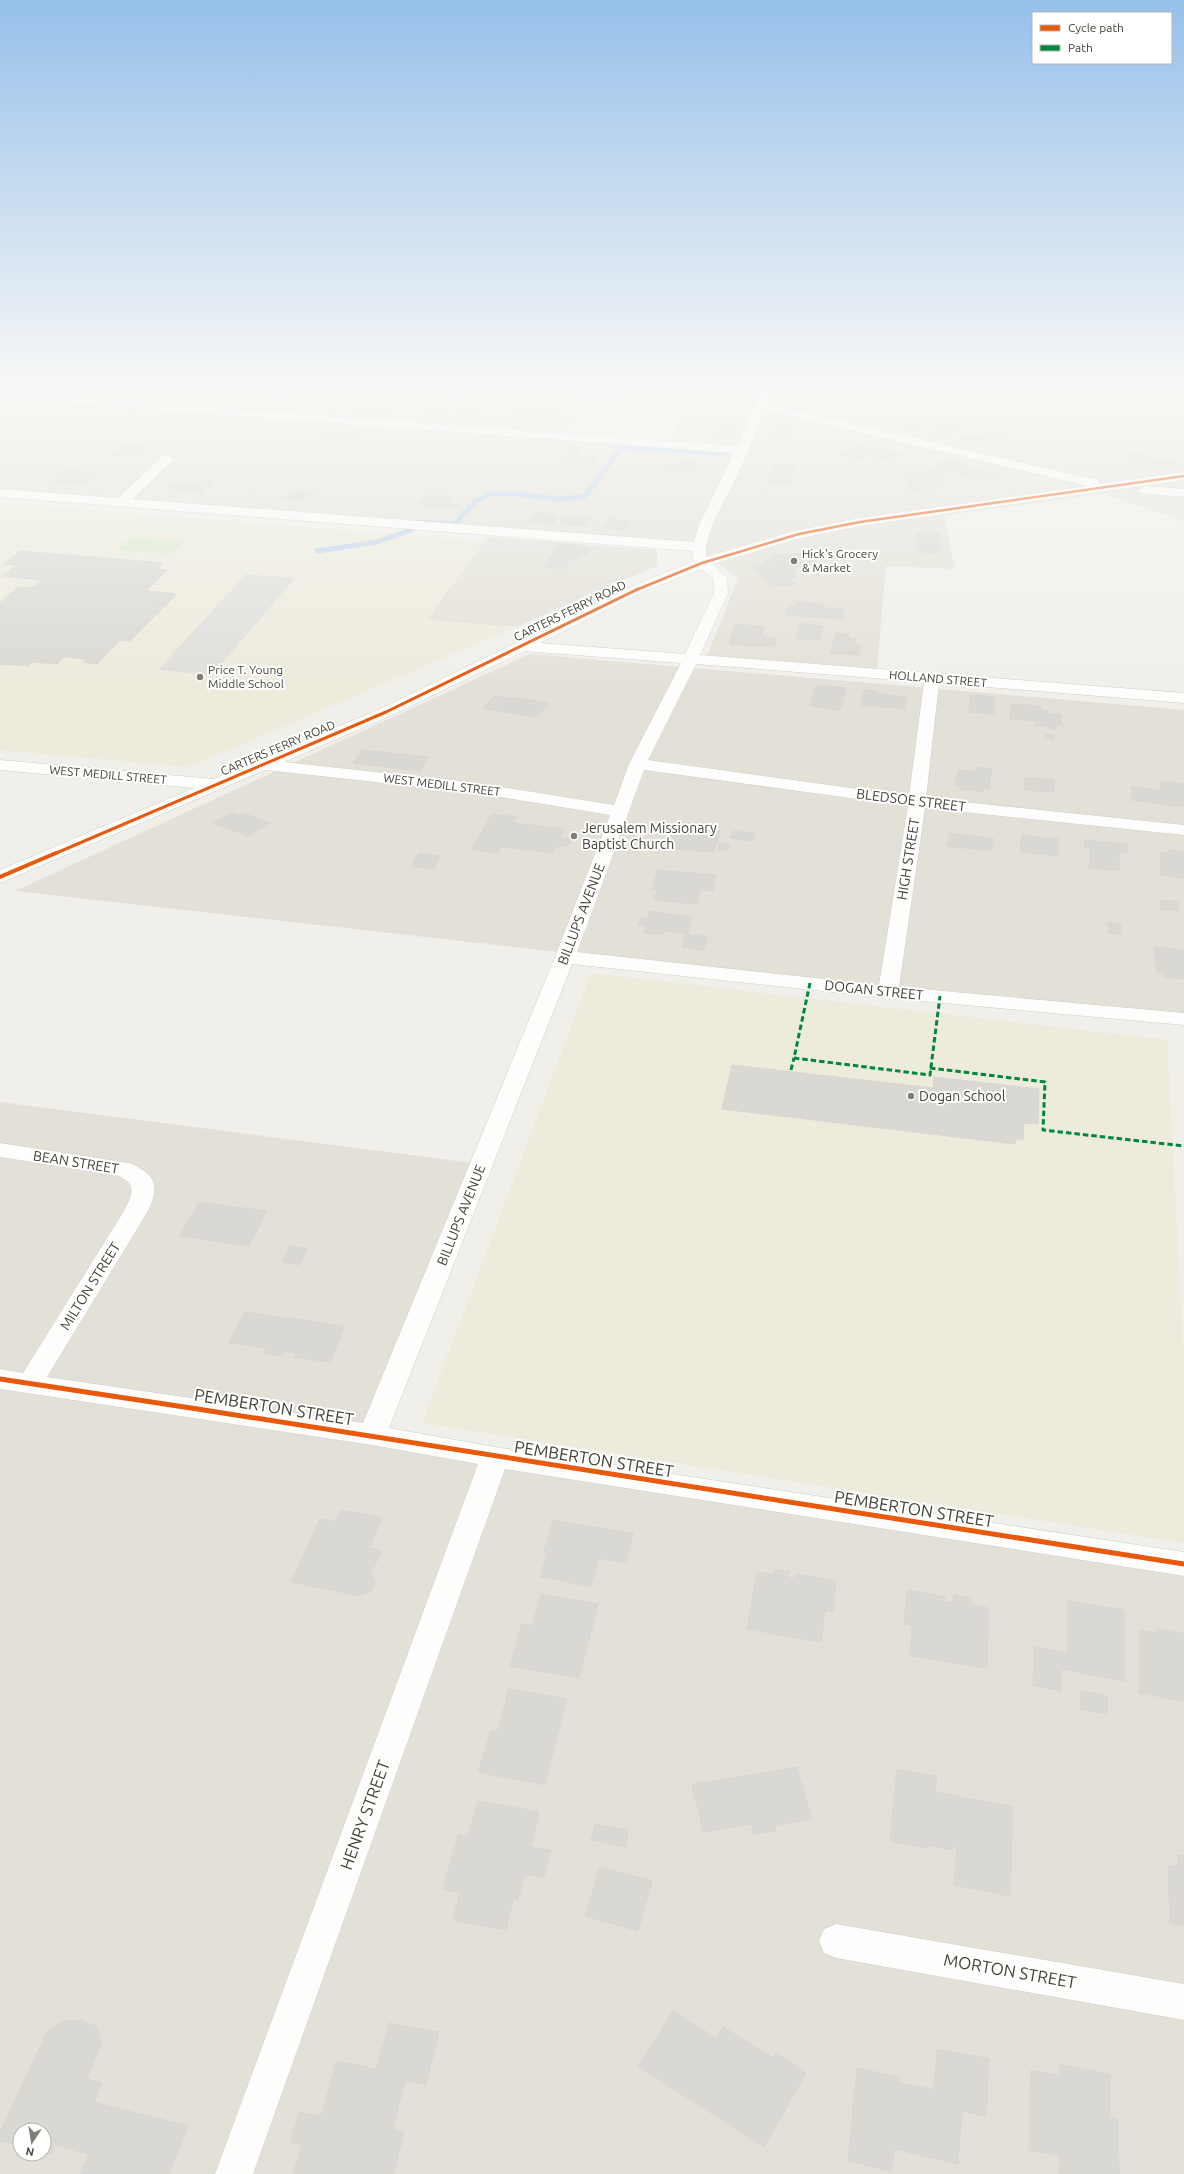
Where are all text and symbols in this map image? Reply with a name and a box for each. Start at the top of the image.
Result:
legend [1032,12,1172,64]
text: Cycle path [1068,21,1124,34]
text: Path [1068,41,1093,54]
place label: Hick's Grocery & Market [802,547,878,574]
marker: Hick's Grocery & Market [789,556,799,566]
street label: CARTERS FERRY ROAD [511,578,628,643]
place label: Price T. Young Middle School [208,663,284,690]
street label: HOLLAND STREET [888,668,988,689]
marker: Price T. Young Middle School [195,672,205,682]
street label: CARTERS FERRY ROAD [218,717,337,778]
street label: WEST MEDILL STREET [49,763,168,786]
street label: WEST MEDILL STREET [383,771,502,798]
street label: BLEDSOE STREET [855,785,967,815]
street label: HIGH STREET [894,817,922,901]
place label: Jerusalem Missionary Baptist Church [582,820,717,852]
marker: Jerusalem Missionary Baptist Church [569,831,579,841]
street label: BILLUPS AVENUE [554,861,608,967]
street label: DOGAN STREET [824,977,925,1003]
place label: Dogan School [919,1088,1006,1104]
marker: Dogan School [906,1091,916,1101]
street label: BEAN STREET [32,1147,120,1177]
street label: BILLUPS AVENUE [433,1162,489,1268]
street label: MILTON STREET [57,1239,124,1333]
street label: PEMBERTON STREET [193,1385,356,1429]
street label: PEMBERTON STREET [513,1437,676,1481]
street label: PEMBERTON STREET [833,1487,996,1531]
street label: HENRY STREET [336,1757,393,1872]
street label: MORTON STREET [942,1949,1078,1992]
north arrow [12,2122,52,2162]
text: N [25,2145,35,2159]

